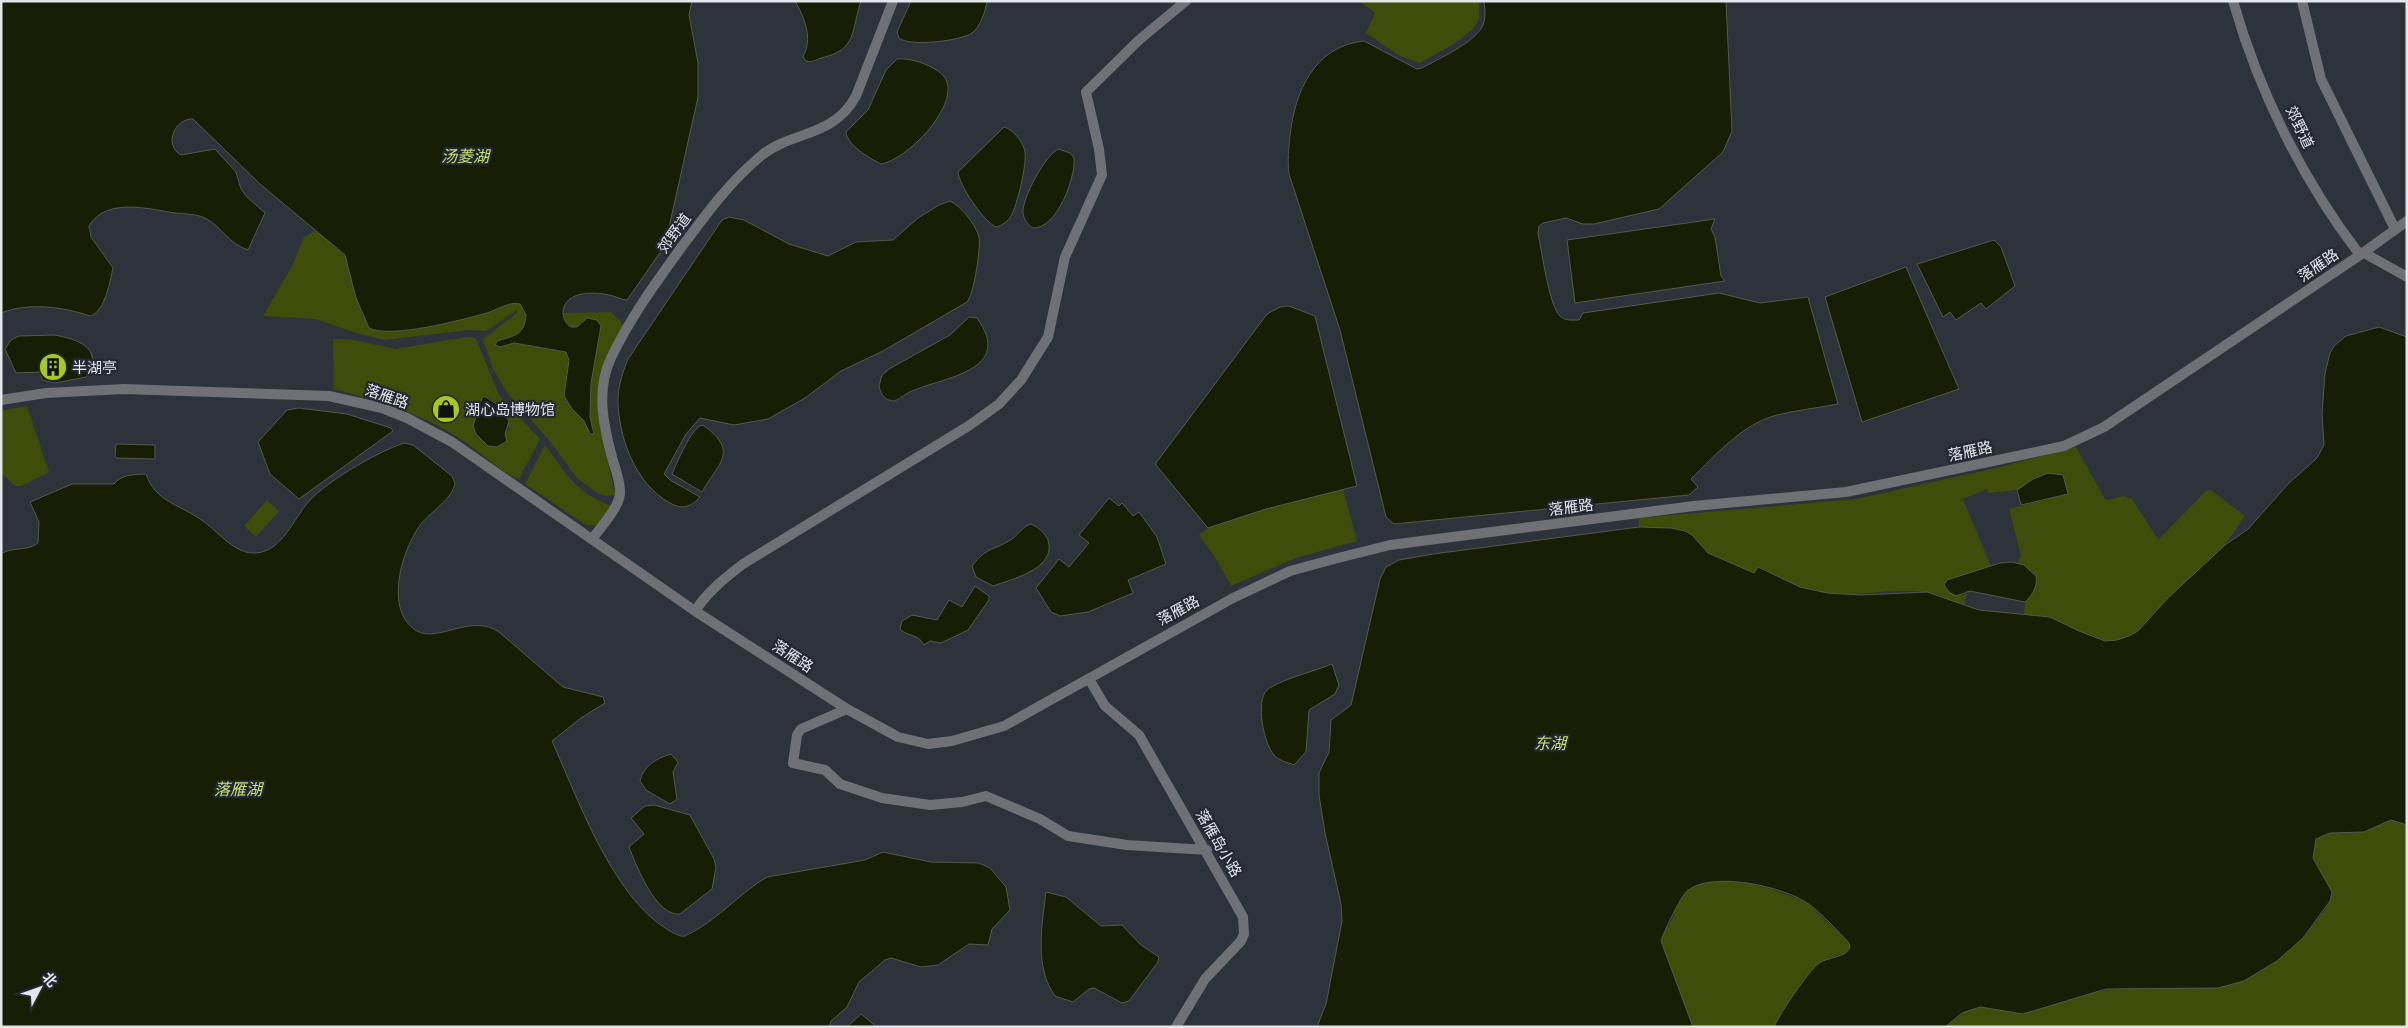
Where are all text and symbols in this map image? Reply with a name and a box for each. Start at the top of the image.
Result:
street label: 郊野道 [2282,103,2318,151]
water label: 汤菱湖 [441,146,492,166]
street label: 郊野道 [653,209,695,257]
street label: 落雁路 [2294,245,2342,285]
building icon: 半湖亭 [38,352,68,382]
place label: 半湖亭 [72,358,117,377]
street label: 落雁路 [363,380,411,412]
shop icon: 湖心岛博物馆 [431,394,461,424]
place label: 湖心岛博物馆 [465,400,555,419]
street label: 落雁路 [1946,437,1994,465]
street label: 落雁路 [1548,495,1594,519]
street label: 落雁路 [1154,591,1202,629]
street label: 落雁路 [769,636,817,676]
water label: 东湖 [1534,733,1569,753]
water label: 落雁湖 [214,779,265,799]
street label: 落雁岛小路 [1192,806,1246,880]
north arrow [15,963,65,1013]
text: 北 [38,968,61,991]

